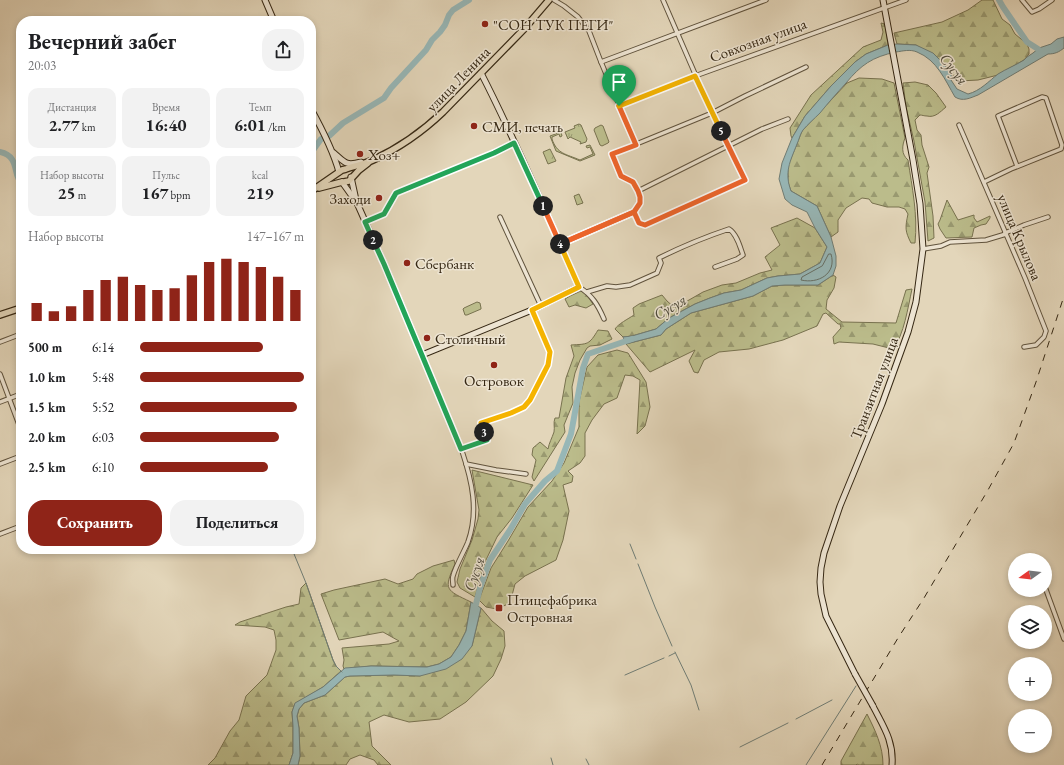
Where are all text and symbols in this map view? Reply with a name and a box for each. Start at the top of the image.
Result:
street label: Совхозная улица [707,14,809,66]
place label: "СОН ТУК ПЕГИ" [493,15,613,34]
marker: "СОН ТУК ПЕГИ" [480,19,490,29]
text: Вечерний забег [28,27,176,56]
button: share [262,29,304,71]
street label: улица Ленина [422,42,494,116]
water label: Сусуя [935,49,973,89]
text: 20:03 [28,57,56,74]
pin [602,65,636,106]
icon: arrive [608,71,630,93]
text: Дистанция [47,100,97,114]
text: Время [152,100,180,114]
text: Темп [249,100,271,114]
text: 2.77 [48,114,80,136]
text: 16:40 [146,114,186,136]
text: 6:01 [234,114,266,136]
place label: СМИ, печать [482,117,563,136]
text: km [80,120,96,134]
text: /km [266,120,286,134]
marker: СМИ, печать [469,121,479,131]
pin: 5 [711,121,731,141]
text: 5 [718,124,724,138]
place label: Хоз+ [367,145,401,164]
marker: Хоз+ [355,149,365,159]
text: Набор высоты [40,168,104,182]
text: Пульс [152,168,180,182]
text: kcal [252,168,268,182]
text: 25 [58,182,76,204]
text: 167 [141,182,168,204]
text: 219 [247,182,273,204]
text: m [76,188,86,202]
text: bpm [168,188,191,202]
place label: Заходи [329,189,371,208]
street label: улица Крылова [993,191,1047,283]
marker: Заходи [374,193,384,203]
pin: 1 [533,196,553,216]
text: 1 [540,199,546,213]
text: Набор высоты [28,228,104,245]
text: 147–167 m [247,228,304,245]
pin: 2 [363,230,383,250]
text: 2 [370,233,376,247]
pin: 4 [550,234,570,254]
text: 4 [557,237,563,251]
place label: Сбербанк [415,254,474,273]
marker: Сбербанк [402,258,412,268]
water label: Сусуя [649,289,691,325]
place label: Столичный [435,329,506,348]
marker: Столичный [422,333,432,343]
street label: Транзитная улица [846,334,902,442]
text: 500 m [28,339,62,356]
text: 6:14 [92,339,114,356]
marker: Островок [489,360,499,370]
text: 1.0 km [28,369,66,386]
text: 5:48 [92,369,114,386]
place label: Островок [464,371,524,390]
text: 1.5 km [28,399,66,416]
text: 5:52 [92,399,114,416]
pin: 3 [474,422,494,442]
text: 3 [481,425,487,439]
text: 2.0 km [28,429,66,446]
text: 6:03 [92,429,114,446]
text: 2.5 km [28,459,66,476]
text: 6:10 [92,459,114,476]
button: Сохранить [28,500,162,546]
button: Поделиться [170,500,304,546]
north arrow [1008,553,1052,597]
map controls [1008,553,1052,753]
water label: Сусуя [458,554,490,594]
place label: Птицефабрика Островная [507,590,597,626]
marker: Птицефабрика Островная [494,603,504,613]
button: layers [1008,605,1052,649]
button: + [1008,657,1052,701]
button: − [1008,709,1052,753]

